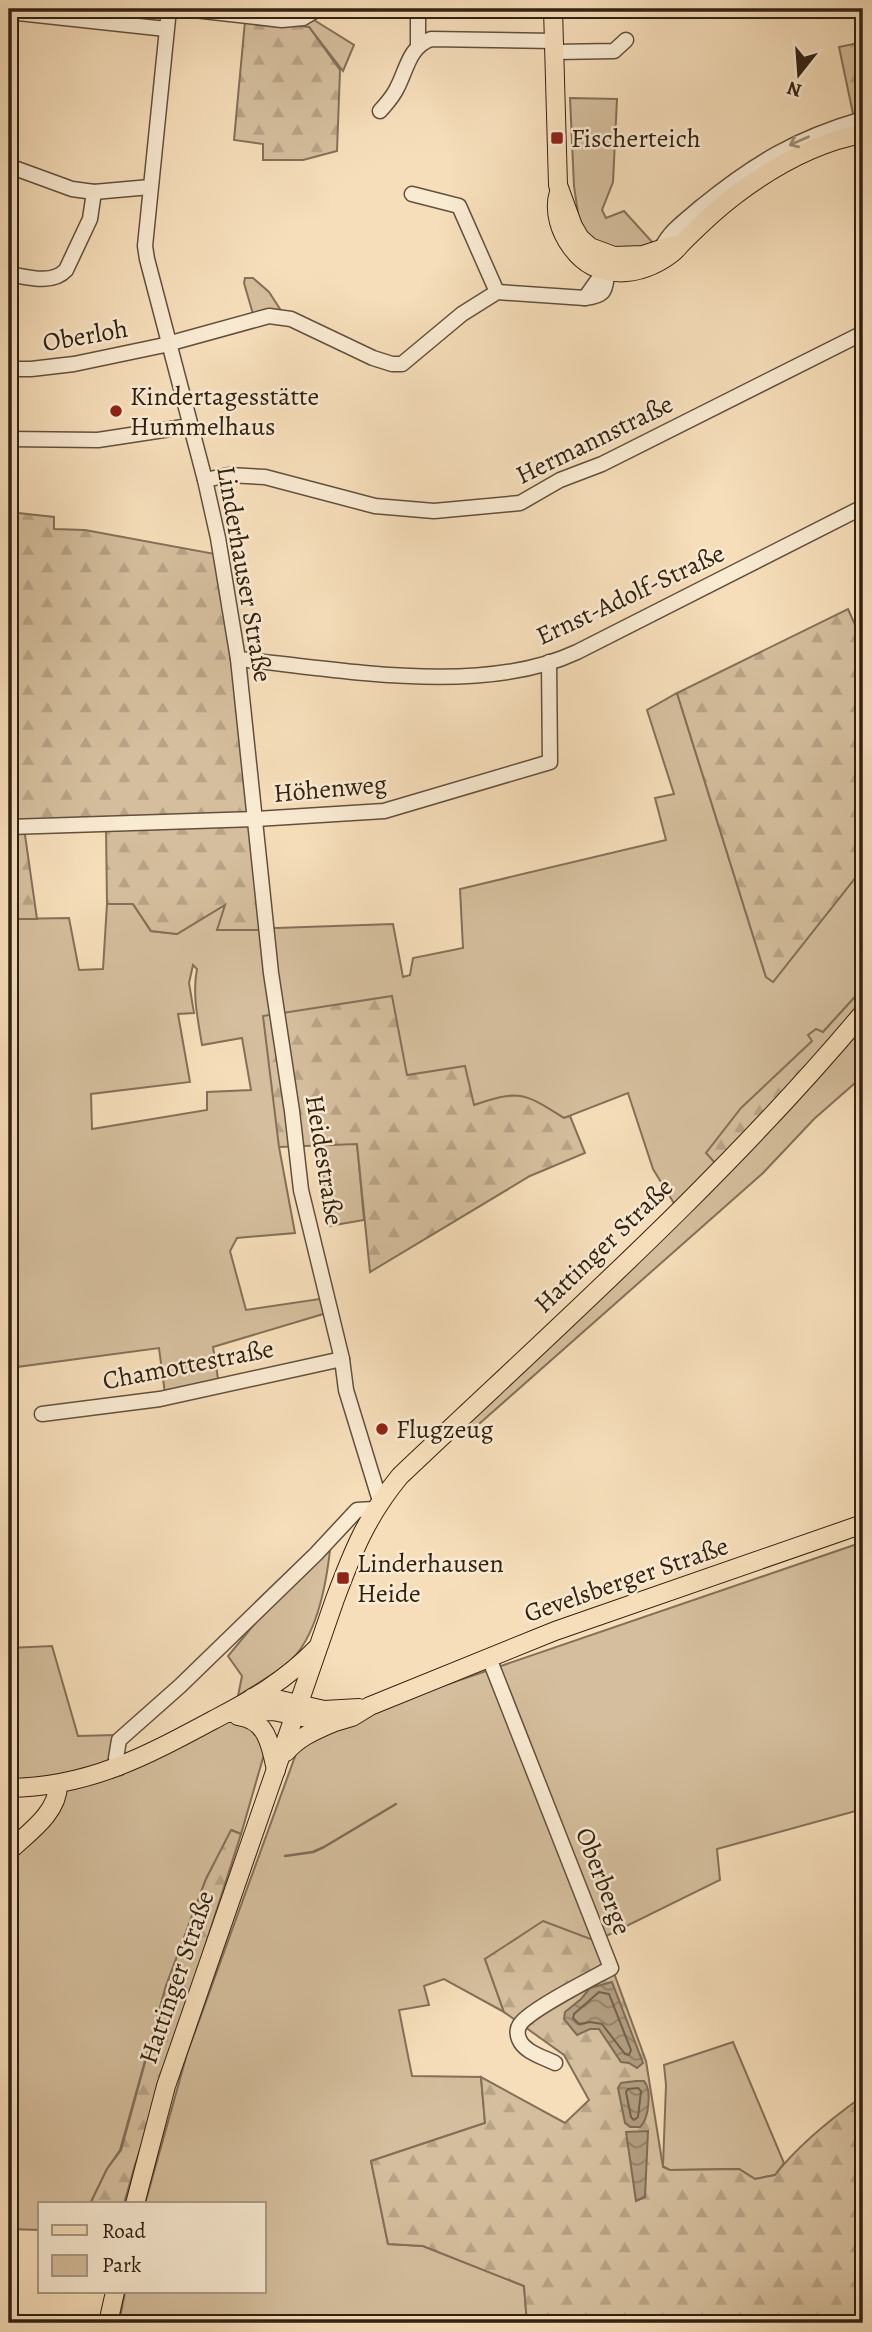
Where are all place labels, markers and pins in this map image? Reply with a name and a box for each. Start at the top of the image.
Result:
place label: Fischerteich [571,121,701,156]
marker: Fischerteich [549,130,565,146]
place label: Kindertagesstätte Hummelhaus [130,379,319,444]
marker: Kindertagesstätte Hummelhaus [108,403,124,419]
place label: Flugzeug [396,1412,493,1447]
marker: Flugzeug [374,1421,390,1437]
place label: Linderhausen Heide [357,1546,504,1611]
marker: Linderhausen Heide [335,1570,351,1586]

